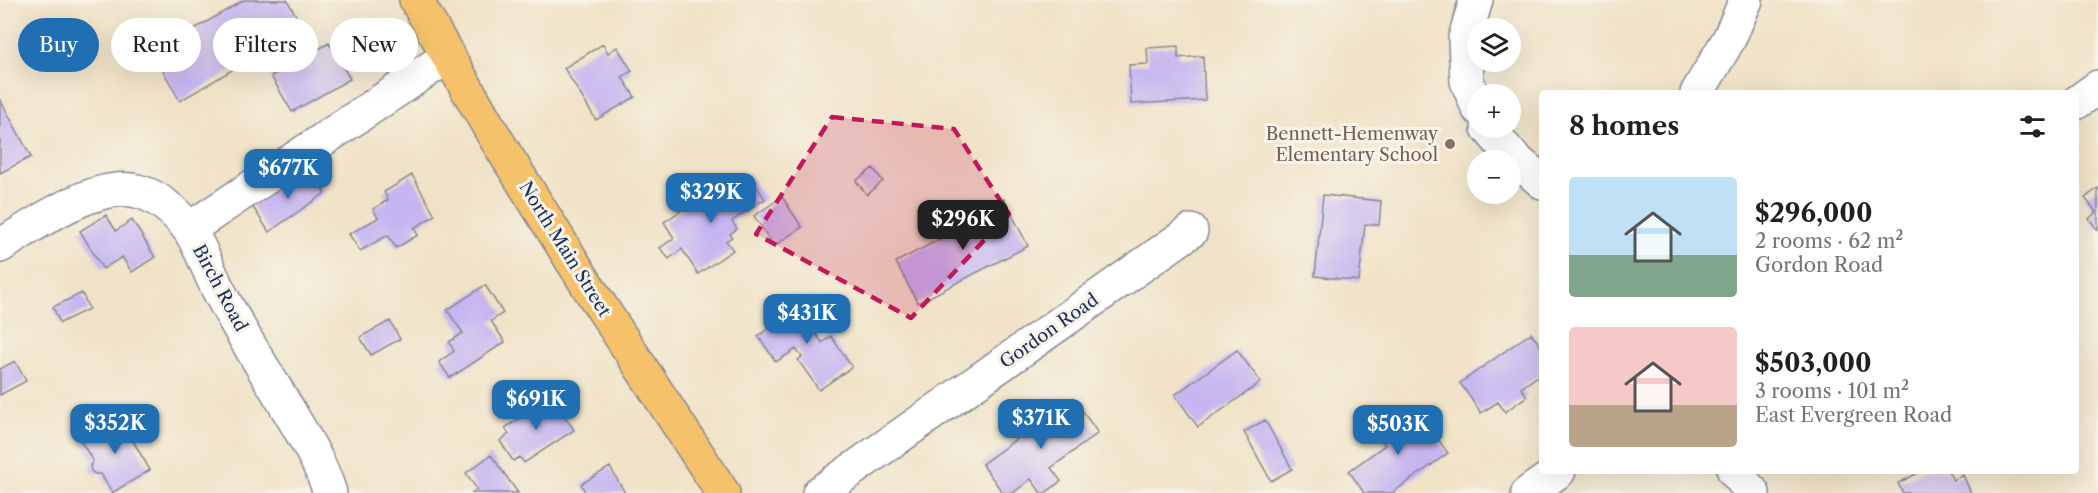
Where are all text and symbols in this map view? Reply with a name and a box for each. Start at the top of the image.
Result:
chip: Buy [18,18,99,72]
chip: Rent [111,18,201,72]
chip: Filters [213,18,318,72]
chip: New [330,18,418,72]
map controls [1467,18,1521,204]
button: layers [1467,18,1521,72]
button: + [1467,84,1521,138]
text: 8 homes [1569,110,1679,142]
icon: filters [2016,110,2049,143]
place label: Bennett-Hemenway Elementary School [1266,123,1439,166]
marker: Bennett-Hemenway Elementary School [1443,137,1457,151]
pin: $677K [246,149,330,200]
button: − [1467,150,1521,204]
text: $677K [258,156,318,180]
pin: $329K [669,173,753,224]
street label: North Main Street [514,177,616,321]
text: $329K [680,180,742,204]
text: $296,000 [1755,197,1872,229]
pin: $296K [921,200,1005,251]
icon: home [1617,201,1689,273]
text: $296K [932,207,994,231]
text: 2 rooms · 62 m² [1755,229,1903,253]
street label: Birch Road [188,241,252,335]
text: Gordon Road [1755,253,1883,277]
street label: Gordon Road [995,289,1103,373]
pin: $431K [765,294,849,345]
text: $431K [777,301,837,325]
text: $503,000 [1755,347,1872,379]
icon: home [1617,351,1689,423]
text: 3 rooms · 101 m² [1755,379,1909,403]
pin: $691K [494,380,578,431]
text: $691K [506,387,566,411]
pin: $371K [999,399,1083,450]
text: East Evergreen Road [1755,403,1952,427]
pin: $352K [73,404,157,455]
pin: $503K [1356,405,1440,456]
text: $371K [1012,406,1070,430]
text: $352K [84,411,146,435]
text: $503K [1367,412,1429,436]

